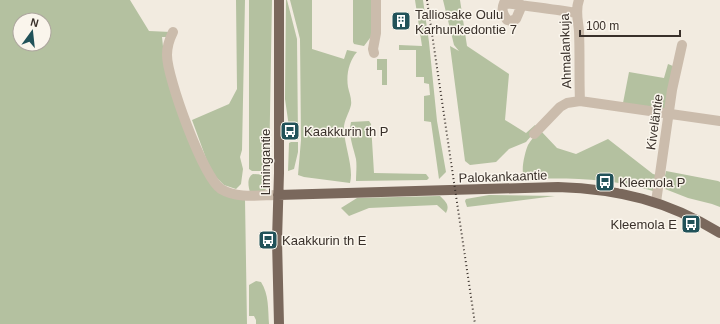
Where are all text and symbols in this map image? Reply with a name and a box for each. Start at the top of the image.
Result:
place label: Talliosake Oulu Karhunkedontie 7 [415,7,517,37]
building icon: Talliosake Oulu Karhunkedontie 7 [390,10,412,32]
north arrow [12,12,52,52]
street label: Ahmalankuja [557,12,574,89]
scale bar [580,12,680,38]
text: N [29,16,40,29]
text: 100 m [586,19,619,33]
street label: Kiveläntie [643,93,666,151]
bus stop icon: Kaakkurin th P [279,120,301,142]
place label: Kaakkurin th P [304,124,389,139]
street label: Limingantie [258,129,273,195]
street label: Palokankaantie [458,167,548,186]
bus stop icon: Kleemola P [594,171,616,193]
place label: Kleemola P [619,175,685,190]
bus stop icon: Kleemola E [680,213,702,235]
place label: Kleemola E [611,217,677,232]
bus stop icon: Kaakkurin th E [257,229,279,251]
place label: Kaakkurin th E [282,233,367,248]

